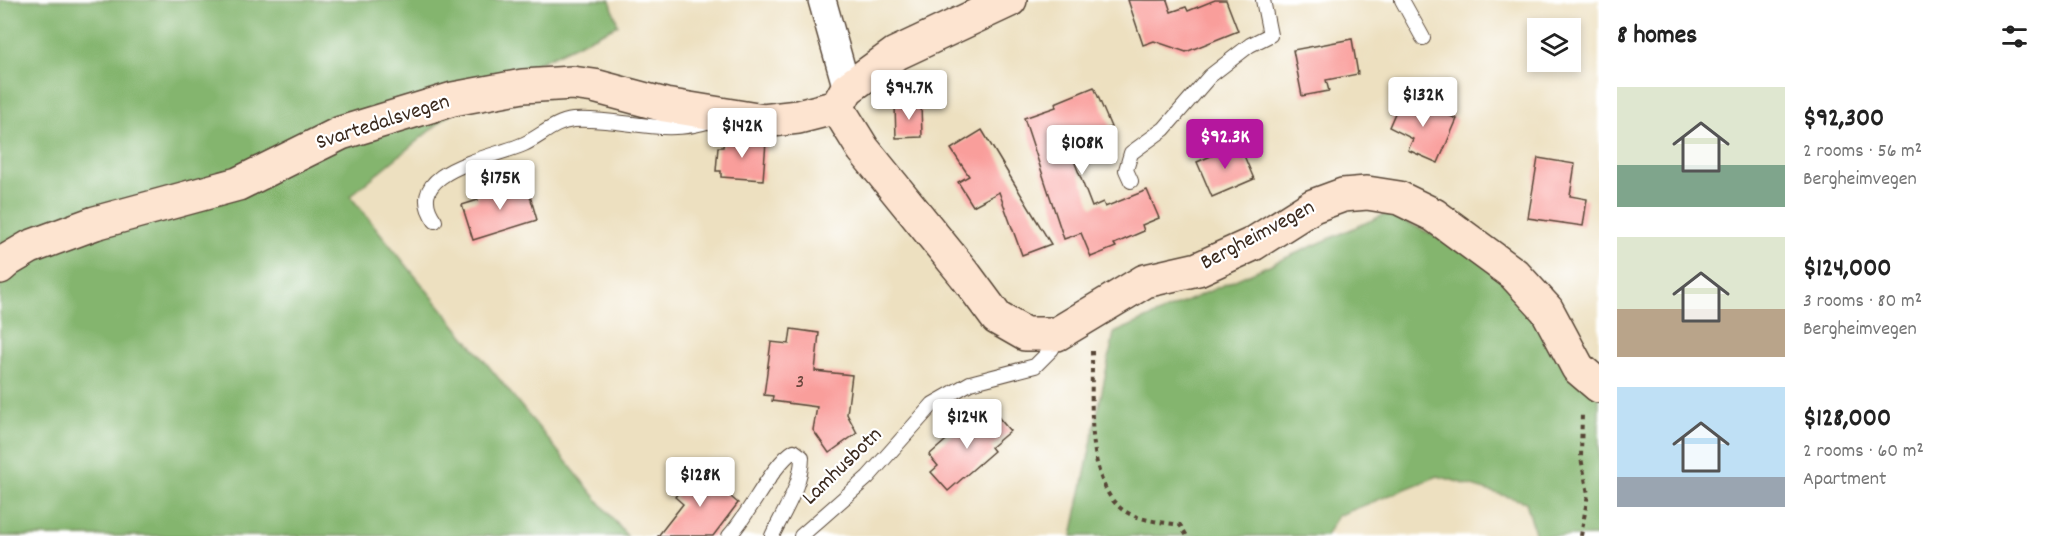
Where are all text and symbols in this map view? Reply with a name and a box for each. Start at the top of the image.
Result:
map controls [1527,18,1581,72]
button: layers [1527,18,1581,72]
text: 8 homes [1617,18,1697,55]
icon: filters [1998,20,2031,53]
pin: $94.7K [860,70,958,121]
text: $94.7K [885,75,933,103]
pin: $132K [1381,77,1465,128]
text: $132K [1402,82,1444,110]
street label: Svartedalsvegen [312,87,454,159]
text: $92,300 [1803,101,1884,138]
pin: $142K [700,108,784,159]
icon: home [1665,111,1737,183]
text: $142K [722,113,762,141]
pin: $92.3K [1176,119,1274,170]
text: $92.3K [1200,124,1250,152]
pin: $108K [1040,125,1124,176]
text: $108K [1061,130,1103,158]
text: 2 rooms · 56 m² [1803,138,1922,166]
pin: $175K [458,160,542,211]
text: $175K [480,165,520,193]
text: Bergheimvegen [1803,166,1917,194]
street label: Bergheimvegen [1195,193,1321,279]
text: $124,000 [1803,251,1891,288]
icon: home [1665,261,1737,333]
text: 3 rooms · 80 m² [1803,288,1922,316]
text: Bergheimvegen [1803,316,1917,344]
house number: 3 [796,369,804,397]
pin: $124K [925,399,1009,450]
text: $128,000 [1803,401,1891,438]
text: $124K [947,404,987,432]
icon: home [1665,411,1737,483]
street label: Lamhusbotn [796,421,890,513]
text: 2 rooms · 60 m² [1803,438,1924,466]
pin: $128K [658,457,742,508]
text: $128K [680,462,720,490]
text: Apartment [1803,466,1886,494]

